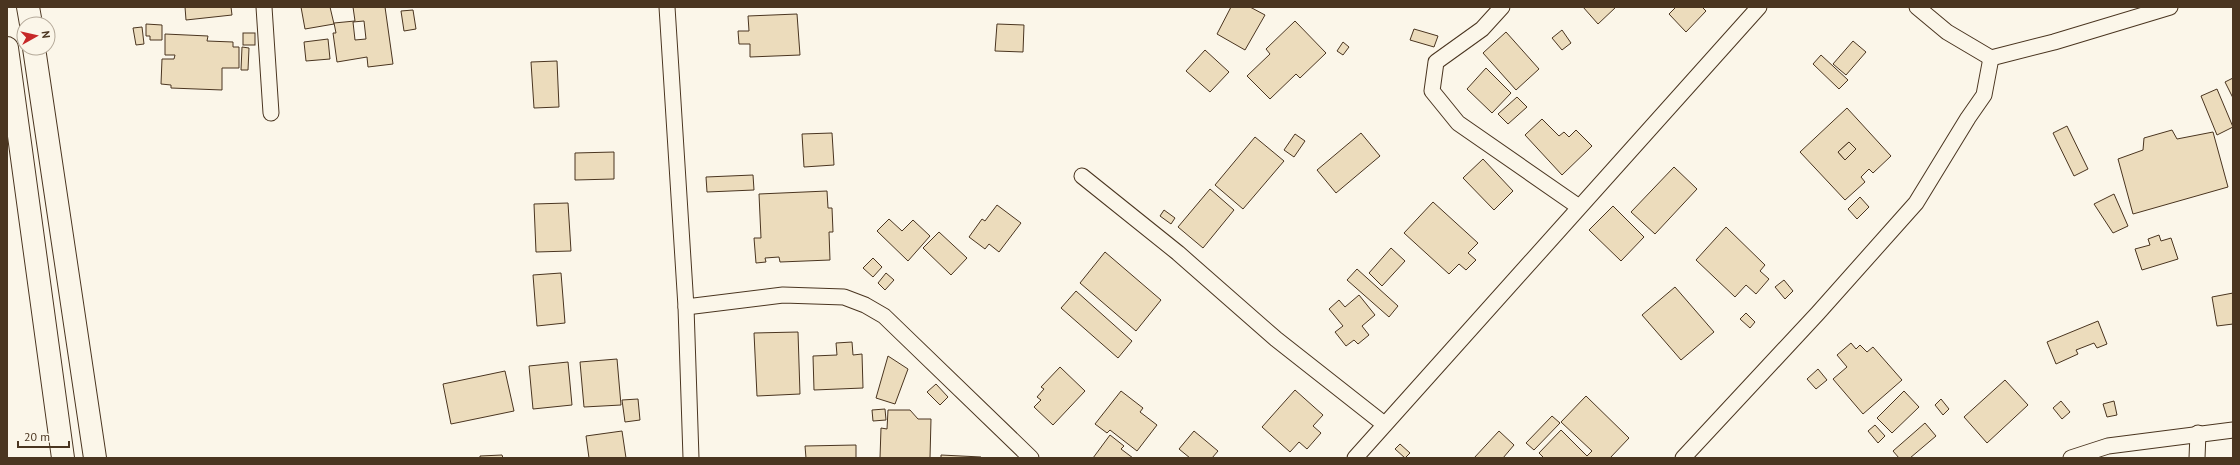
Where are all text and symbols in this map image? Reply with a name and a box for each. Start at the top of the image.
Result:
north arrow [16,16,56,56]
text: N [38,30,53,39]
scale bar [18,423,69,449]
text: 20 m [24,429,50,444]

